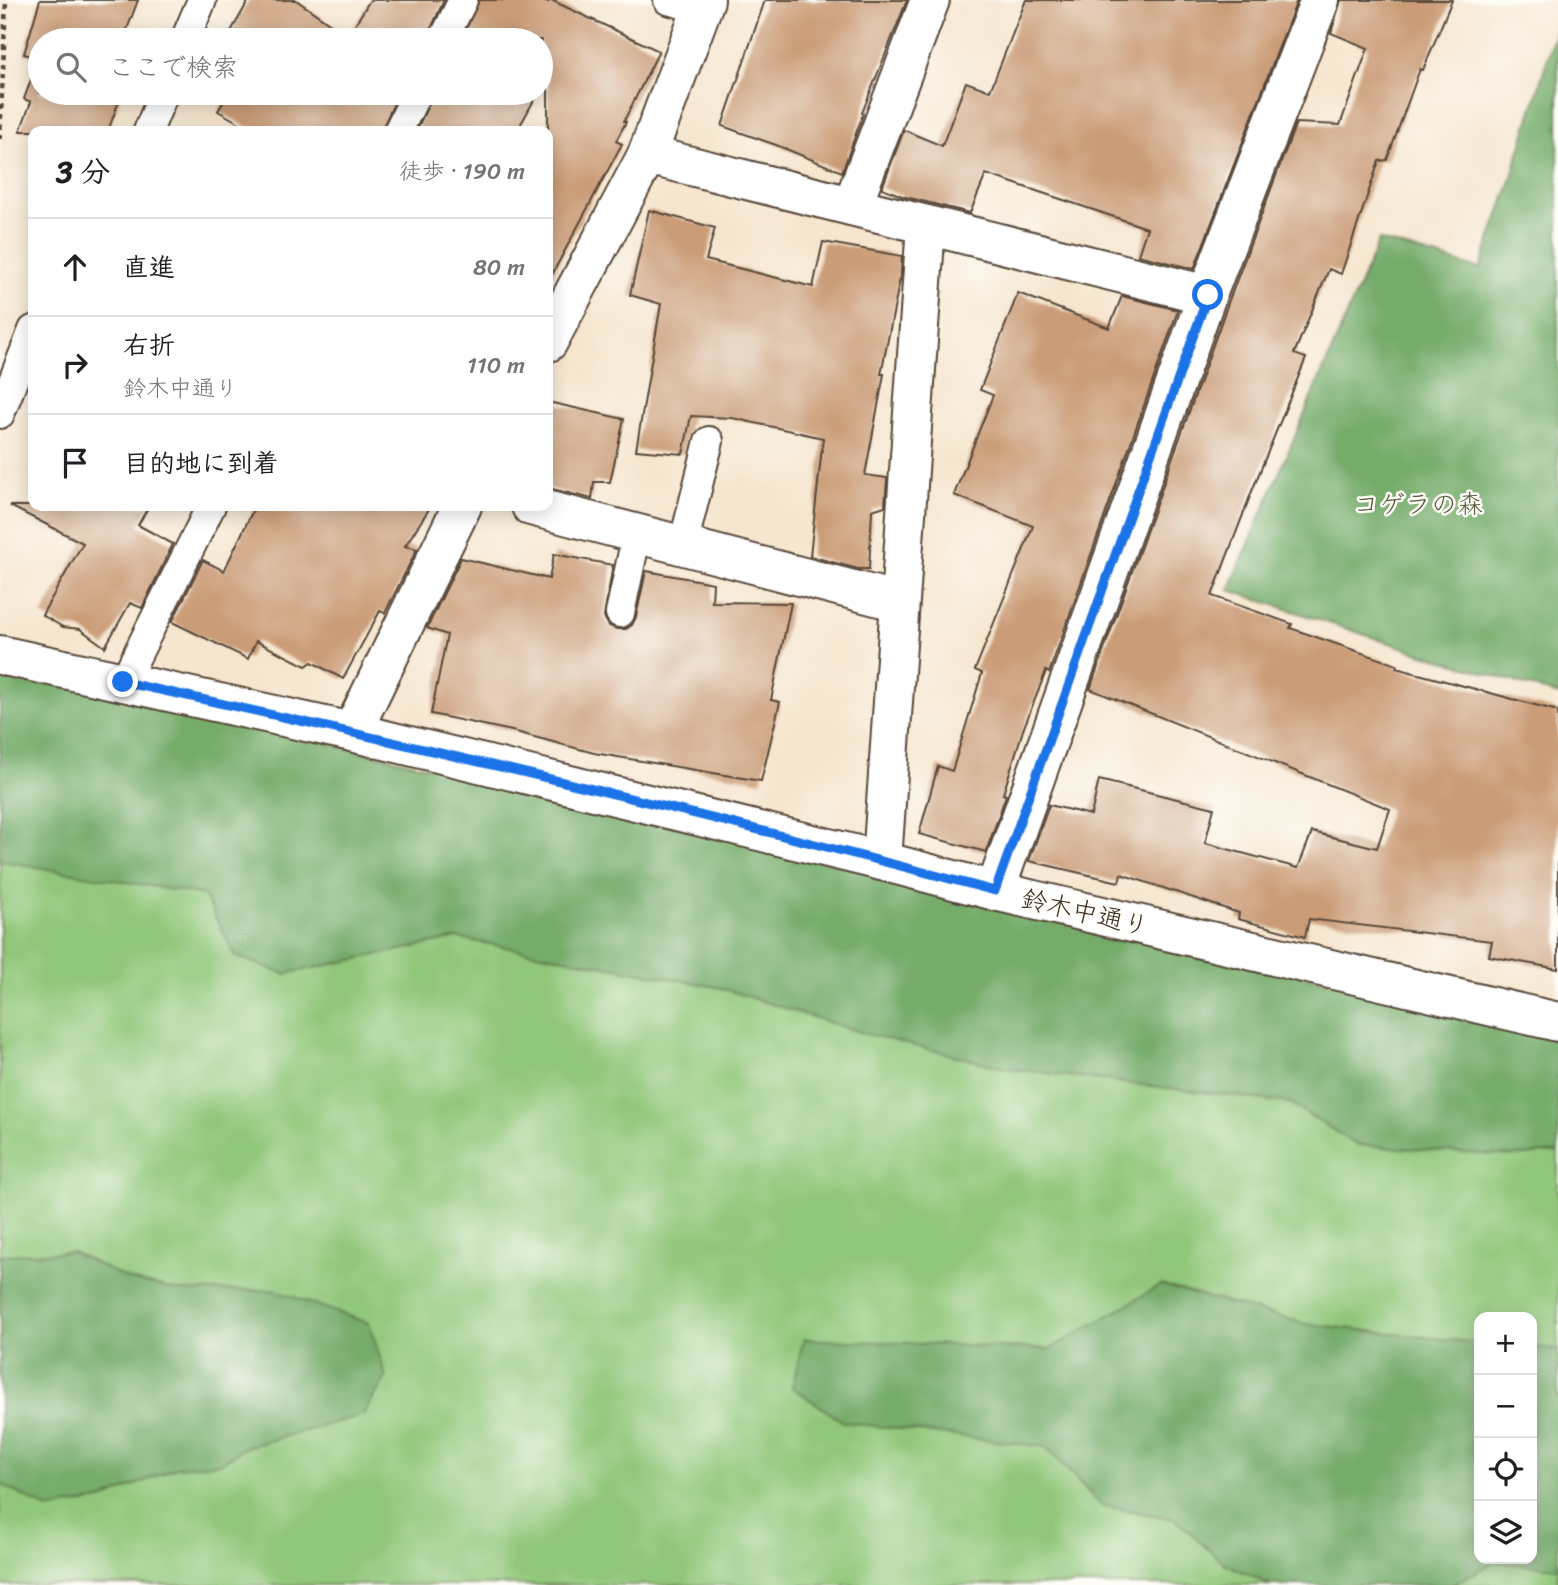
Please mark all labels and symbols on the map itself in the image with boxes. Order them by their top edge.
route start [1192,279,1223,310]
park label: コゲラの森 [1353,481,1483,527]
route end [107,666,138,697]
street label: 鈴木中通り [1016,875,1154,949]

